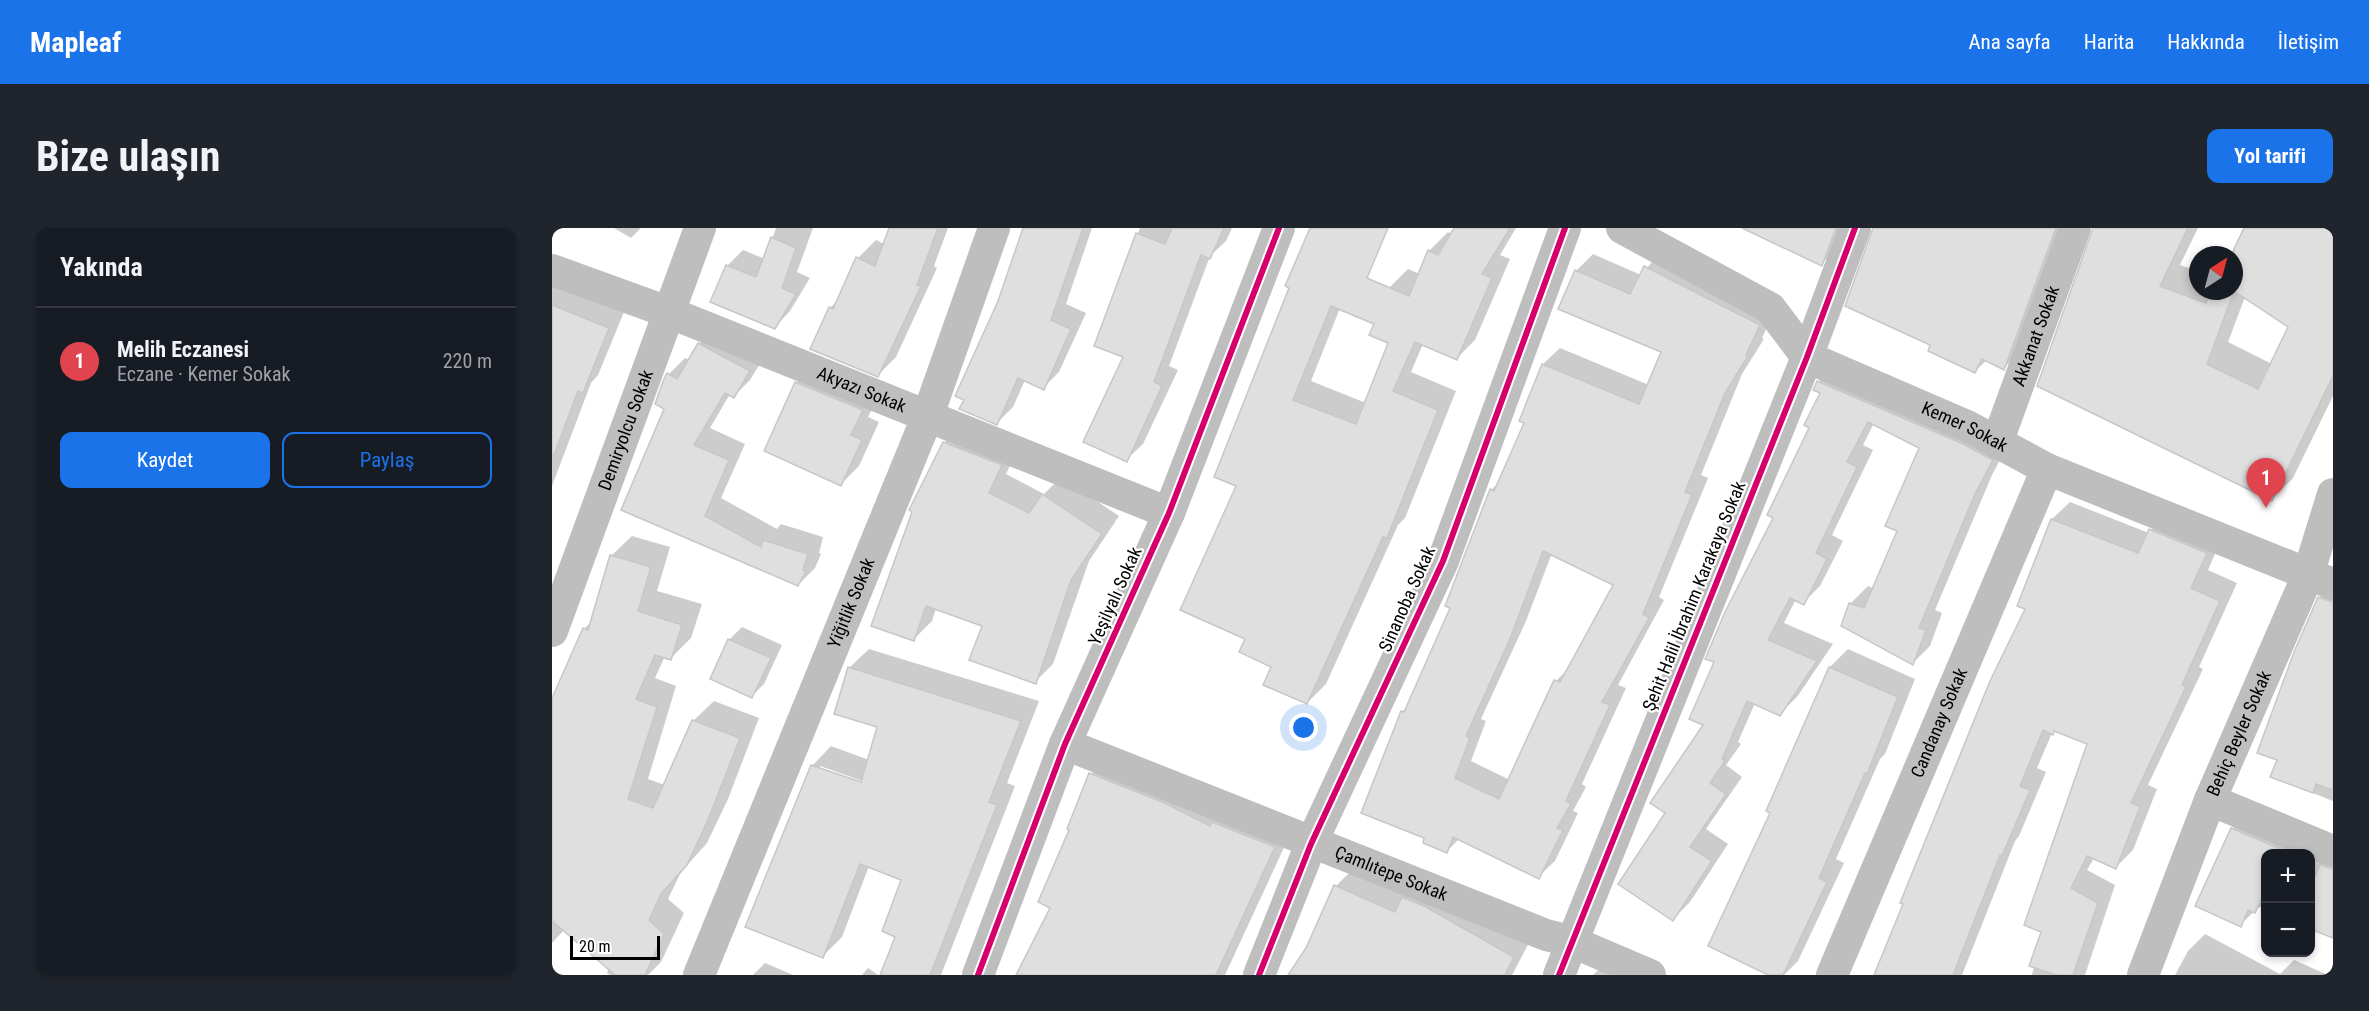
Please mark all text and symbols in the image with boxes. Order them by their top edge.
text: Mapleaf [30,26,121,59]
text: Ana sayfa [1968,30,2051,54]
text: Harita [2084,30,2134,54]
text: Hakkında [2167,30,2245,54]
text: İletişim [2278,30,2339,54]
button: Yol tarifi [2207,129,2333,183]
text: Bize ulaşın [36,132,220,181]
north arrow [2189,246,2243,300]
text: Yakında [60,252,143,282]
street label: Akkanat Sokak [2008,283,2063,389]
text: Melih Eczanesi [117,337,249,362]
text: 1 [74,349,85,373]
text: 220 m [443,349,492,373]
text: Eczane · Kemer Sokak [117,362,291,386]
street label: Akyazı Sokak [814,362,909,416]
street label: Demiryolcu Sokak [594,367,657,493]
street label: Kemer Sokak [1919,397,2011,456]
button: Kaydet [60,432,270,488]
button: Paylaş [282,432,492,488]
pin: 1 [2246,458,2286,508]
street label: Şehit Halil İbrahim Karakaya Sokak [1638,478,1749,714]
street label: Yeşilyalı Sokak [1083,543,1146,648]
street label: Sinanoba Sokak [1374,543,1439,655]
street label: Yiğitlik Sokak [823,554,879,651]
street label: Candanay Sokak [1906,665,1971,781]
street label: Behiç Beyler Sokak [2202,667,2275,799]
your location [1289,713,1318,742]
street label: Çamlıtepe Sokak [1332,841,1451,905]
map controls [2261,849,2315,957]
button: + [2261,849,2315,903]
button: − [2261,903,2315,957]
scale bar [570,933,660,960]
text: 20 m [579,937,611,956]

